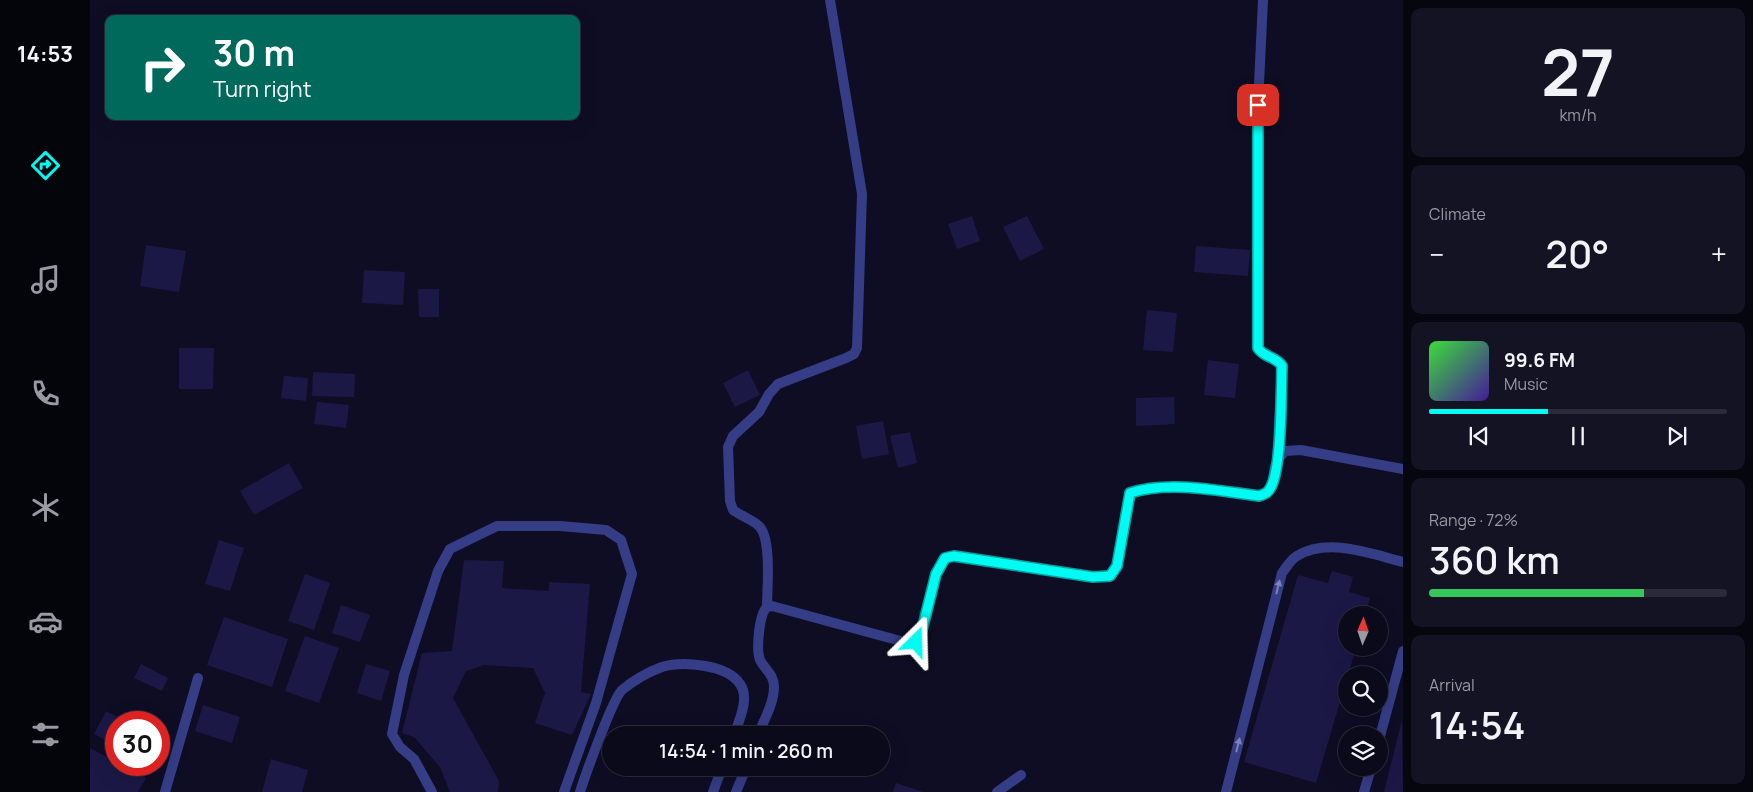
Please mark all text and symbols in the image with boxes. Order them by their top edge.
text: 27 [1541,27,1615,116]
text: 30 m [213,29,295,77]
icon: right [130,35,195,100]
text: 14:53 [17,39,73,69]
text: Turn right [213,74,311,104]
pin [1237,84,1279,126]
icon: arrive [1244,91,1272,119]
text: km/h [1559,104,1597,126]
icon: directions [28,148,63,183]
text: Climate [1429,203,1486,225]
text: 20° [1546,227,1609,279]
text: − [1429,235,1444,273]
text: + [1711,235,1727,273]
icon: music [28,262,63,297]
text: 99.6 FM [1504,347,1575,373]
text: Music [1504,373,1548,395]
icon: phone [28,376,63,411]
icon: previous [1465,422,1493,450]
icon: pause [1564,422,1592,450]
icon: next [1663,422,1691,450]
icon: climate [28,490,63,525]
text: Range · 72% [1429,509,1518,531]
text: 360 km [1429,533,1560,585]
one-way arrow [1274,580,1282,595]
icon: car [28,604,63,639]
north arrow [1338,606,1388,656]
map controls [1338,606,1388,776]
position arrow [889,615,941,667]
button: search [1338,666,1388,716]
text: Arrival [1429,674,1475,696]
text: 14:54 [1429,698,1525,750]
speed limit sign: 30 [105,711,170,776]
icon: filters [28,717,63,752]
button: layers [1338,726,1388,776]
one-way arrow [1234,737,1242,752]
text: 14:54 · 1 min · 260 m [659,738,833,764]

